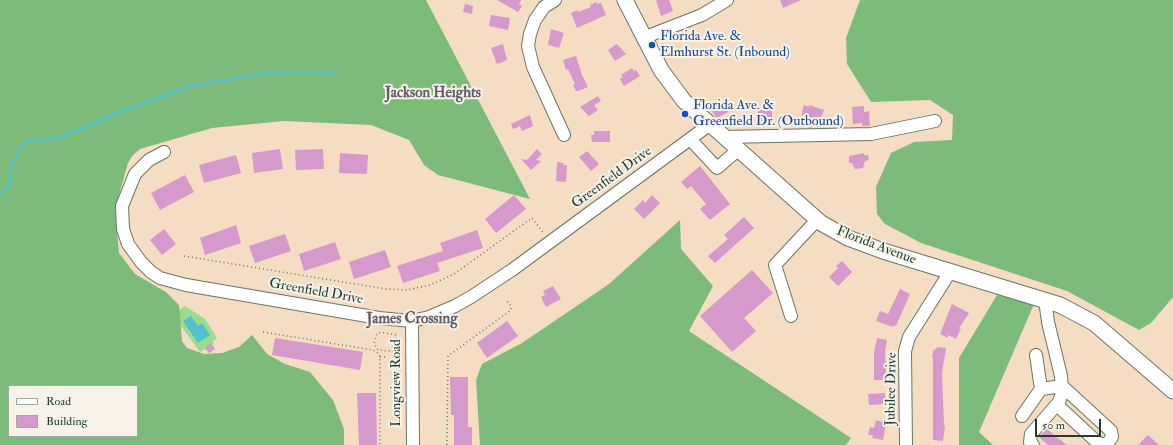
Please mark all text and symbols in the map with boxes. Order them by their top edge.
place label: Florida Ave. & Elmhurst St. (Inbound) [660,29,790,62]
marker: Florida Ave. & Elmhurst St. (Inbound) [647,40,657,50]
district label: Jackson Heights [385,85,481,103]
place label: Florida Ave. & Greenfield Dr. (Outbound) [693,98,844,130]
marker: Florida Ave. & Greenfield Dr. (Outbound) [680,109,690,119]
street label: Greenfield Drive [569,143,655,213]
street label: Florida Avenue [834,223,918,269]
street label: Greenfield Drive [268,275,364,309]
district label: James Crossing [366,311,458,329]
street label: Longview Road [389,339,405,427]
street label: Jubilee Drive [883,352,901,426]
legend [8,385,138,437]
text: Road [46,394,71,409]
scale bar [1037,411,1103,437]
text: Building [46,414,87,429]
text: 50 m [1042,418,1065,433]

